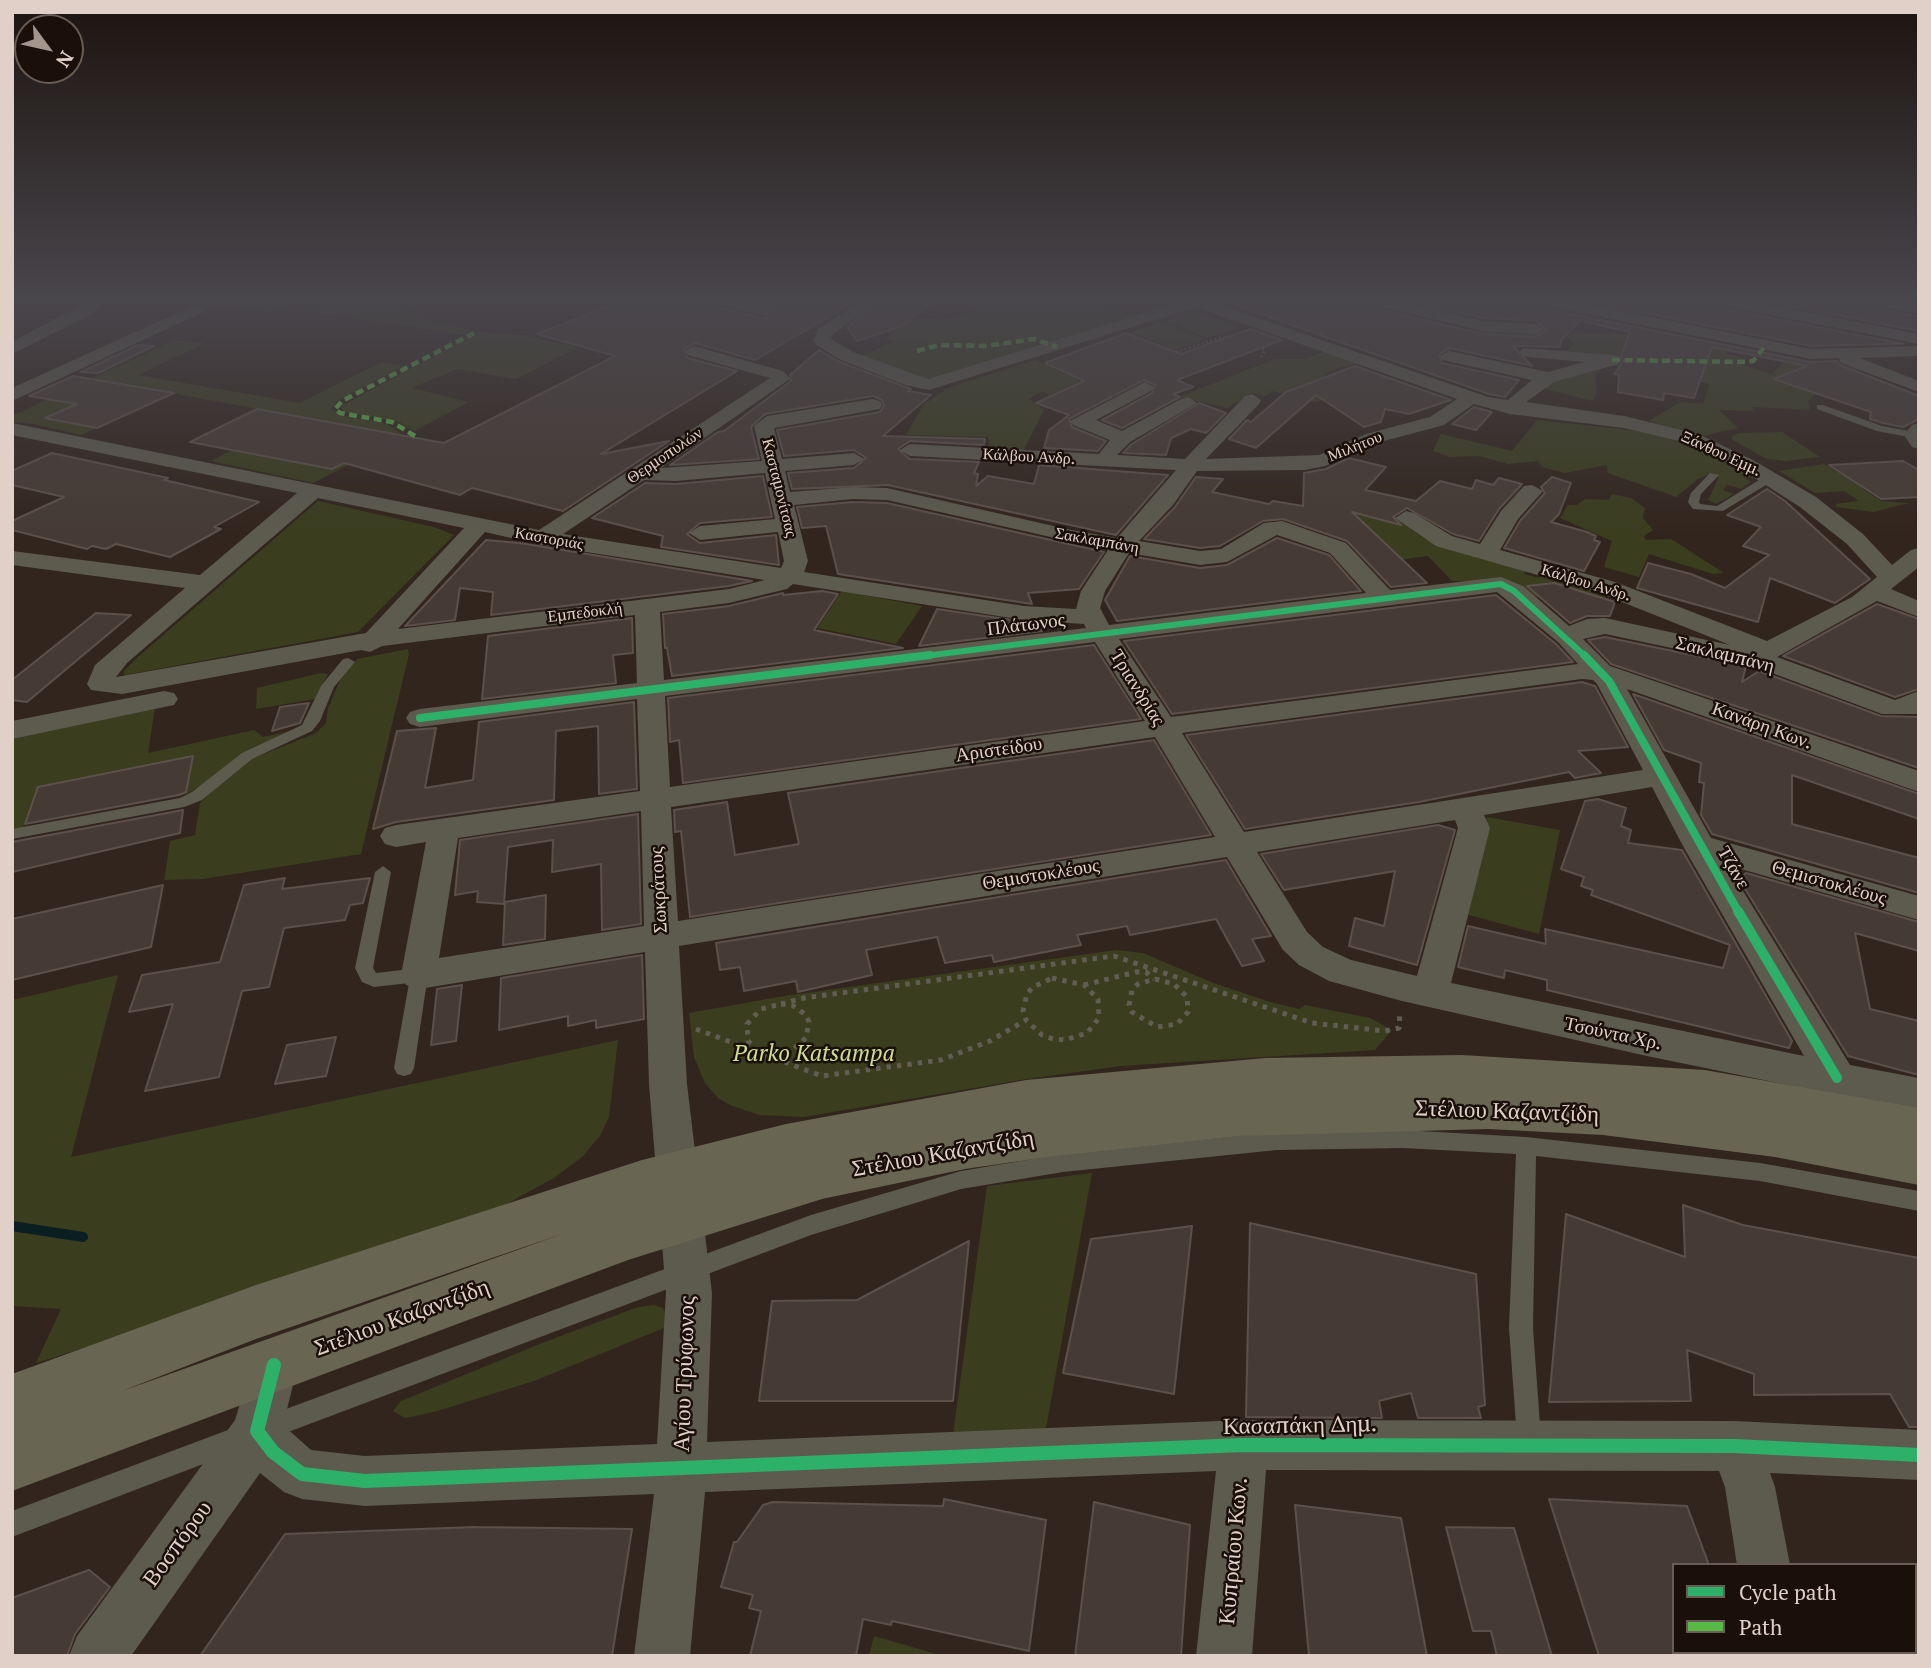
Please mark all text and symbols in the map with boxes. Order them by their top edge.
north arrow [14,14,84,84]
text: N [51,47,80,72]
street label: Θερμοπυλών [624,424,706,488]
street label: Μιλήτου [1325,427,1385,467]
street label: Ξάνθου Εμμ. [1678,427,1764,481]
street label: Κασταμονίτσας [757,437,801,539]
street label: Κάλβου Ανδρ. [982,445,1076,469]
street label: Καστοριάς [513,524,585,554]
street label: Σακλαμπάνη [1054,524,1140,558]
street label: Κάλβου Ανδρ. [1539,560,1633,606]
street label: Εμπεδοκλή [547,599,623,627]
street label: Πλάτωνος [986,609,1066,641]
street label: Σακλαμπάνη [1673,632,1777,678]
street label: Τριανδρίας [1105,646,1169,730]
street label: Κανάρη Κων. [1709,697,1815,755]
street label: Αριστείδου [954,733,1044,767]
street label: Τζάνε [1712,843,1754,893]
street label: Σωκράτους [645,846,673,934]
street label: Θεμιστοκλέους [981,854,1101,896]
street label: Θεμιστοκλέους [1769,856,1889,910]
street label: Τσούντα Χρ. [1562,1013,1664,1055]
park label: Parko Katsampa [733,1040,895,1068]
street label: Στέλιου Καζαντζίδη [1414,1095,1600,1129]
street label: Στέλιου Καζαντζίδη [850,1124,1036,1184]
street label: Στέλιου Καζαντζίδη [311,1274,493,1362]
street label: Αγίου Τρύφωνος [668,1295,702,1453]
street label: Κασαπάκη Δημ. [1223,1411,1377,1441]
street label: Κυπραίου Κων. [1214,1476,1254,1626]
street label: Βοσπόρου [138,1496,218,1592]
legend [1672,1563,1917,1654]
text: Cycle path [1739,1578,1837,1606]
text: Path [1739,1613,1782,1641]

